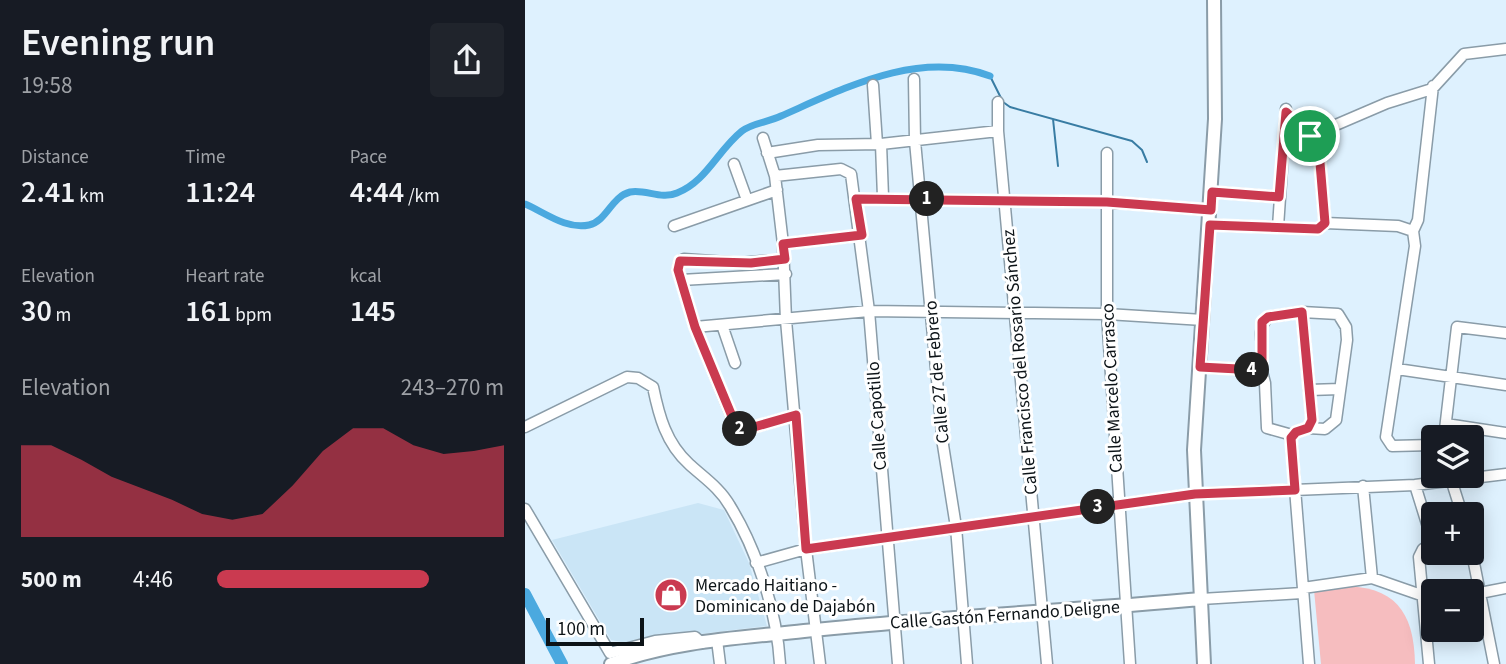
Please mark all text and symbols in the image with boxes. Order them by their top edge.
text: Evening run [21,16,215,70]
button: share [430,23,504,97]
text: 19:58 [21,69,72,102]
pin [1280,106,1340,166]
icon: arrive [1291,117,1329,155]
text: Distance [21,144,89,171]
text: Time [185,144,225,171]
text: Pace [350,144,387,171]
text: 2.41 [21,171,75,214]
text: 11:24 [185,171,255,214]
text: 4:44 [350,171,404,214]
pin: 1 [909,182,945,216]
text: km [75,183,104,210]
text: /km [404,183,440,210]
text: 1 [921,185,932,212]
street label: Calle Francisco del Rosario Sánchez [996,228,1044,496]
text: Elevation [21,263,95,290]
text: Heart rate [185,263,264,290]
text: kcal [350,263,382,290]
text: 30 [21,290,52,333]
text: 161 [185,290,232,333]
text: 145 [350,290,396,333]
street label: Calle 27 de Febrero [918,299,956,445]
text: m [52,302,71,329]
text: bpm [232,302,272,329]
street label: Calle Marcelo Carrasco [1095,303,1129,473]
pin: 4 [1235,352,1269,388]
text: 4 [1246,356,1257,383]
street label: Calle Capotillo [861,361,893,471]
text: Elevation [21,371,111,404]
text: 243–270 m [401,371,504,404]
pin: 2 [723,412,757,446]
text: 2 [734,415,745,442]
map controls [1421,425,1484,642]
button: layers [1421,425,1484,488]
pin: 3 [1081,490,1115,524]
text: 3 [1092,493,1103,520]
button: + [1421,502,1484,565]
text: 500 m [21,563,82,596]
text: 4:46 [133,563,173,596]
place label: Mercado Haitiano - Dominicano de Dajabón [695,573,876,619]
shop icon: Mercado Haitiano - Dominicano de Dajabón [652,576,690,614]
button: − [1421,579,1484,642]
street label: Calle Gastón Fernando Deligne [889,594,1121,636]
scale bar [546,615,644,647]
text: 100 m [557,616,605,643]

